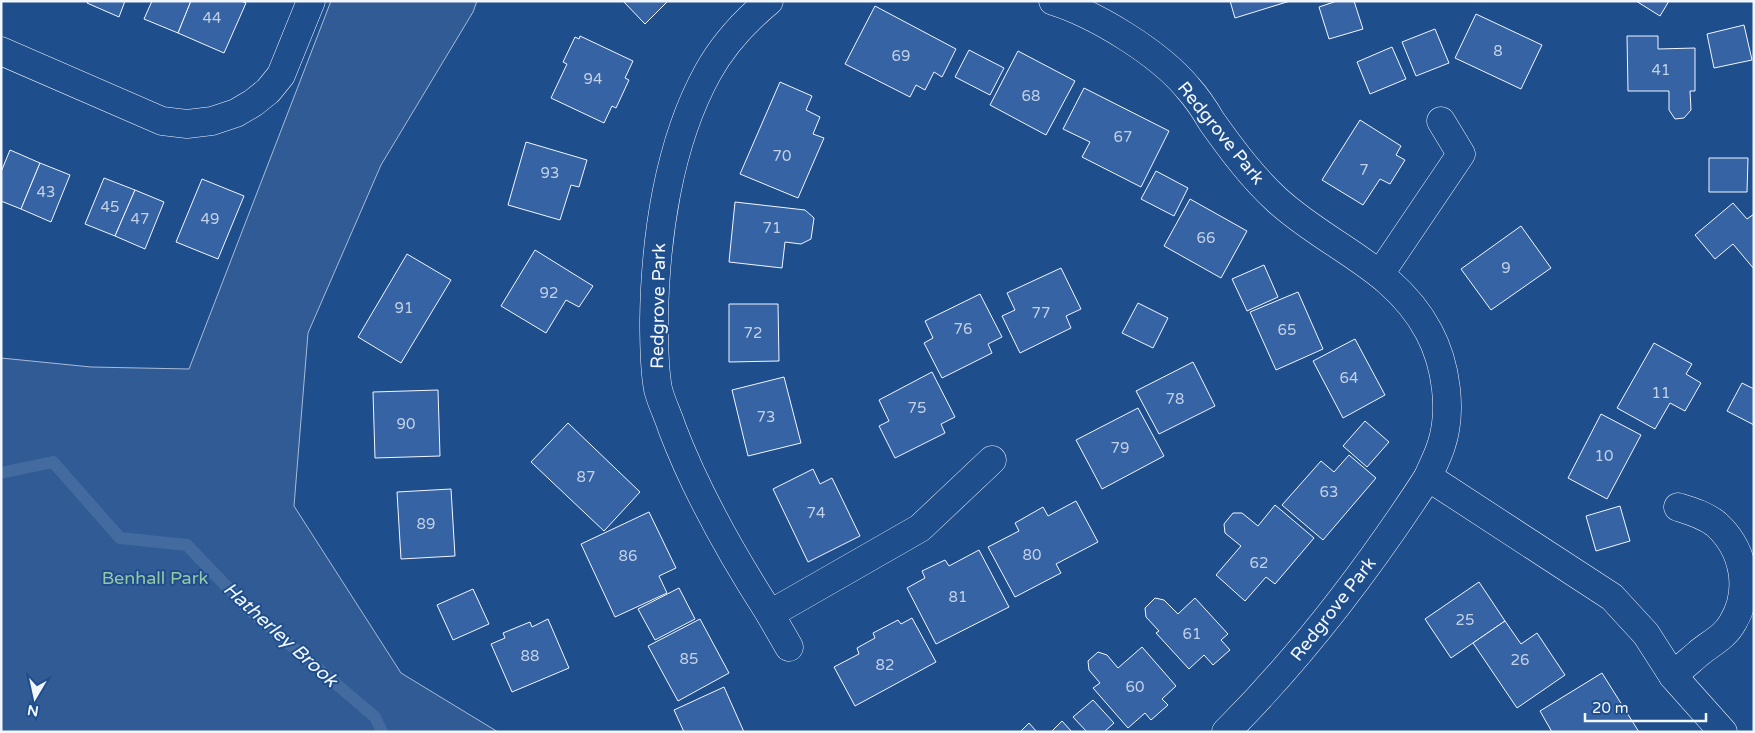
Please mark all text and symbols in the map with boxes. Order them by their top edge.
house number: 44 [203,9,221,27]
house number: 8 [1493,42,1503,60]
house number: 69 [892,47,910,65]
house number: 41 [1652,61,1670,79]
house number: 94 [584,70,602,88]
street label: Redgrove Park [1173,77,1269,189]
house number: 68 [1022,87,1040,105]
house number: 67 [1114,128,1132,146]
house number: 70 [773,147,791,165]
house number: 7 [1359,161,1369,179]
house number: 93 [541,164,559,182]
house number: 43 [37,183,55,201]
house number: 45 [101,198,119,216]
house number: 47 [131,210,149,228]
house number: 49 [201,210,219,228]
house number: 71 [763,219,781,237]
house number: 66 [1197,229,1215,247]
street label: Redgrove Park [646,243,670,369]
house number: 9 [1501,259,1511,277]
house number: 92 [540,284,558,302]
house number: 91 [395,299,413,317]
house number: 77 [1032,304,1050,322]
house number: 76 [954,320,972,338]
house number: 65 [1278,321,1296,339]
house number: 72 [744,324,762,342]
house number: 64 [1340,369,1358,387]
house number: 11 [1652,384,1670,402]
house number: 78 [1166,390,1184,408]
house number: 75 [908,399,926,417]
house number: 73 [757,408,775,426]
house number: 90 [397,415,415,433]
house number: 79 [1111,439,1129,457]
house number: 10 [1595,447,1613,465]
house number: 87 [577,468,595,486]
house number: 63 [1320,483,1338,501]
house number: 74 [807,504,825,522]
house number: 89 [417,515,435,533]
house number: 80 [1023,546,1041,564]
house number: 86 [619,547,637,565]
street label: Redgrove Park [1286,552,1381,665]
house number: 62 [1250,554,1268,572]
park label: Benhall Park [102,567,209,589]
water label: Hatherley Brook [219,578,343,693]
house number: 81 [949,588,967,606]
house number: 25 [1456,611,1474,629]
house number: 61 [1183,625,1201,643]
house number: 88 [521,647,539,665]
house number: 85 [680,650,698,668]
house number: 26 [1511,651,1529,669]
house number: 82 [876,656,894,674]
north arrow [10,673,60,723]
house number: 60 [1126,678,1144,696]
scale bar [1585,690,1706,722]
text: 20 m [1592,699,1629,717]
text: N [26,701,40,720]

